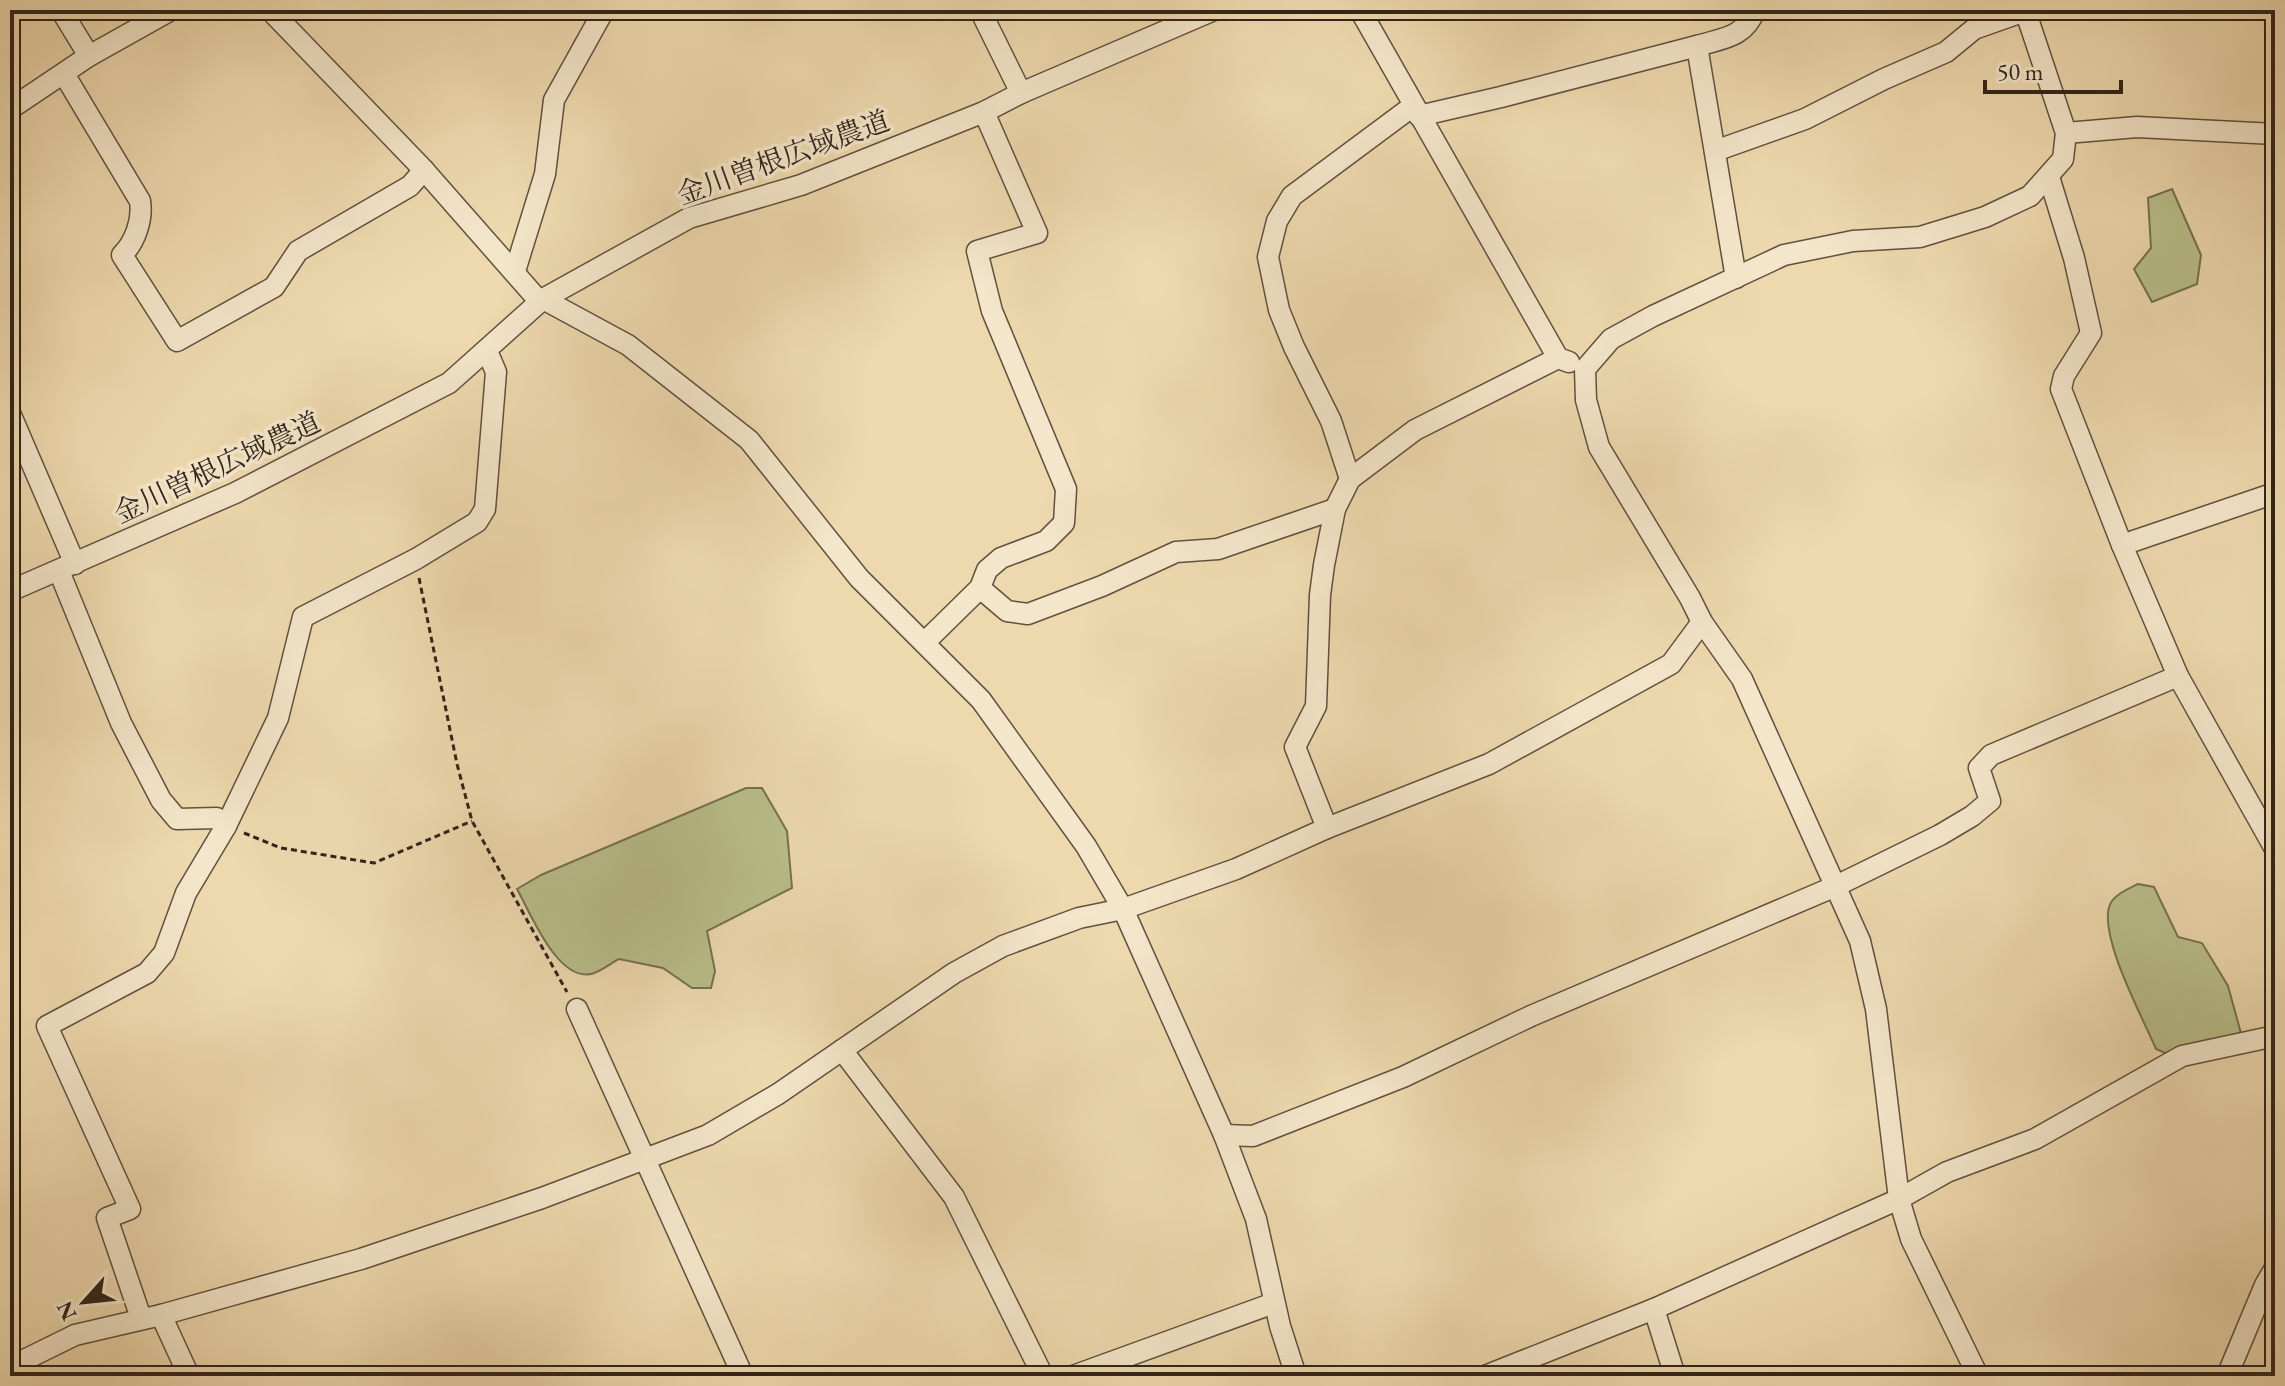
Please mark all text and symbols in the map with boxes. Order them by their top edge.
scale bar [1985,44,2121,94]
text: 50 m [1997,56,2044,87]
street label: 金川曽根広域農道 [672,102,894,212]
street label: 金川曽根広域農道 [108,403,326,531]
north arrow [44,1262,124,1342]
text: N [50,1296,84,1325]

